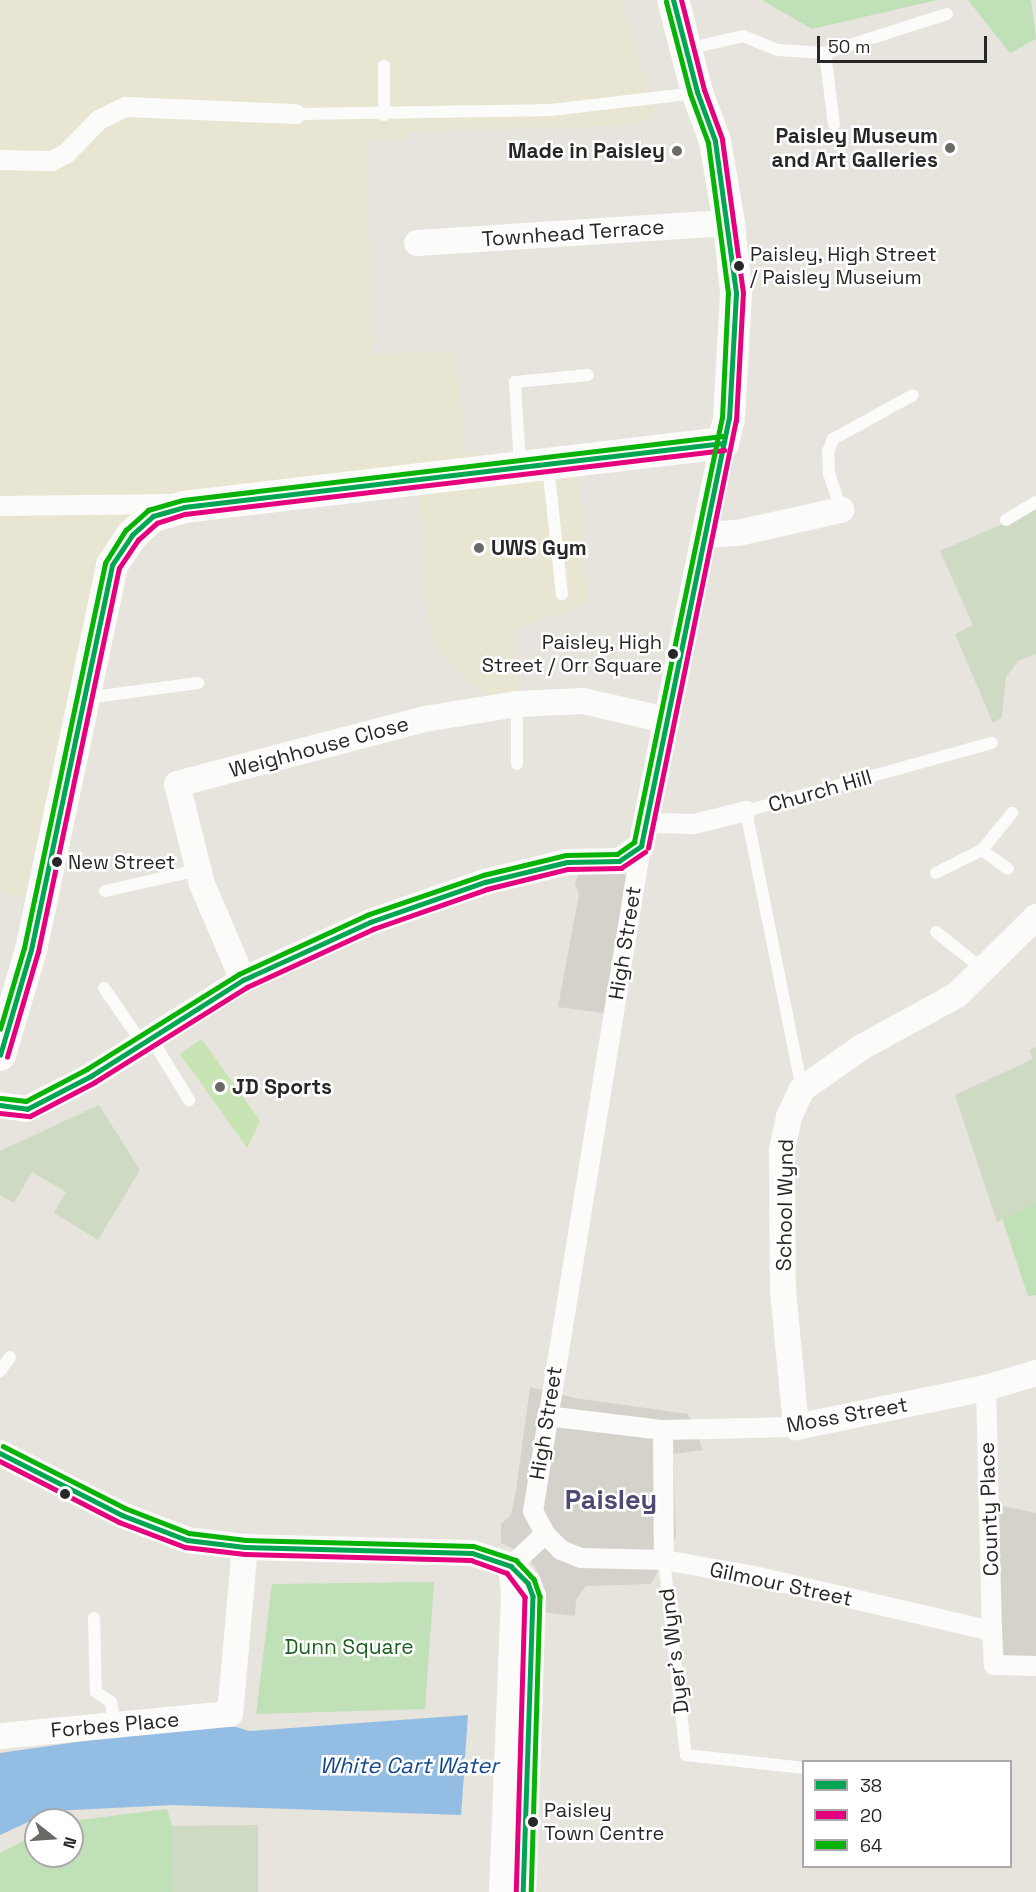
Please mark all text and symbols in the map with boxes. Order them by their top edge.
scale bar [820,24,990,62]
text: 50 m [828,35,870,58]
place label: Paisley Museum and Art Galleries [771,123,938,173]
place label: Made in Paisley [508,138,665,164]
marker: Paisley Museum and Art Galleries [943,141,957,155]
marker: Made in Paisley [670,144,684,158]
street label: Townhead Terrace [481,214,665,252]
place label: Paisley, High Street / Paisley Museium [750,243,937,290]
marker: Paisley, High Street / Paisley Museium [733,260,745,272]
place label: UWS Gym [491,535,587,561]
marker: UWS Gym [472,541,486,555]
place label: Paisley, High Street / Orr Square [482,630,662,677]
marker: Paisley, High Street / Orr Square [667,648,679,660]
street label: Weighhouse Close [227,711,411,783]
street label: Church Hill [765,764,875,818]
place label: New Street [68,850,175,874]
marker: New Street [51,856,63,868]
street label: High Street [604,884,646,1002]
place label: JD Sports [232,1074,332,1100]
marker: JD Sports [213,1080,227,1094]
street label: School Wynd [771,1139,799,1271]
street label: High Street [525,1364,567,1482]
street label: Moss Street [784,1392,910,1438]
street label: County Place [974,1441,1004,1577]
district label: Paisley [565,1484,657,1516]
unlabelled marker [59,1488,71,1500]
street label: Gilmour Street [707,1557,855,1611]
street label: Dyer's Wynd [654,1587,694,1715]
park label: Dunn Square [284,1634,414,1660]
street label: Forbes Place [50,1707,180,1743]
water label: White Cart Water [319,1753,499,1779]
legend [802,1760,1012,1868]
text: 38 [860,1774,882,1797]
place label: Paisley Town Centre [544,1798,664,1845]
text: 20 [860,1804,882,1827]
north arrow [24,1808,84,1868]
marker: Paisley Town Centre [527,1816,539,1828]
text: 64 [860,1834,882,1857]
text: N [58,1835,81,1851]

